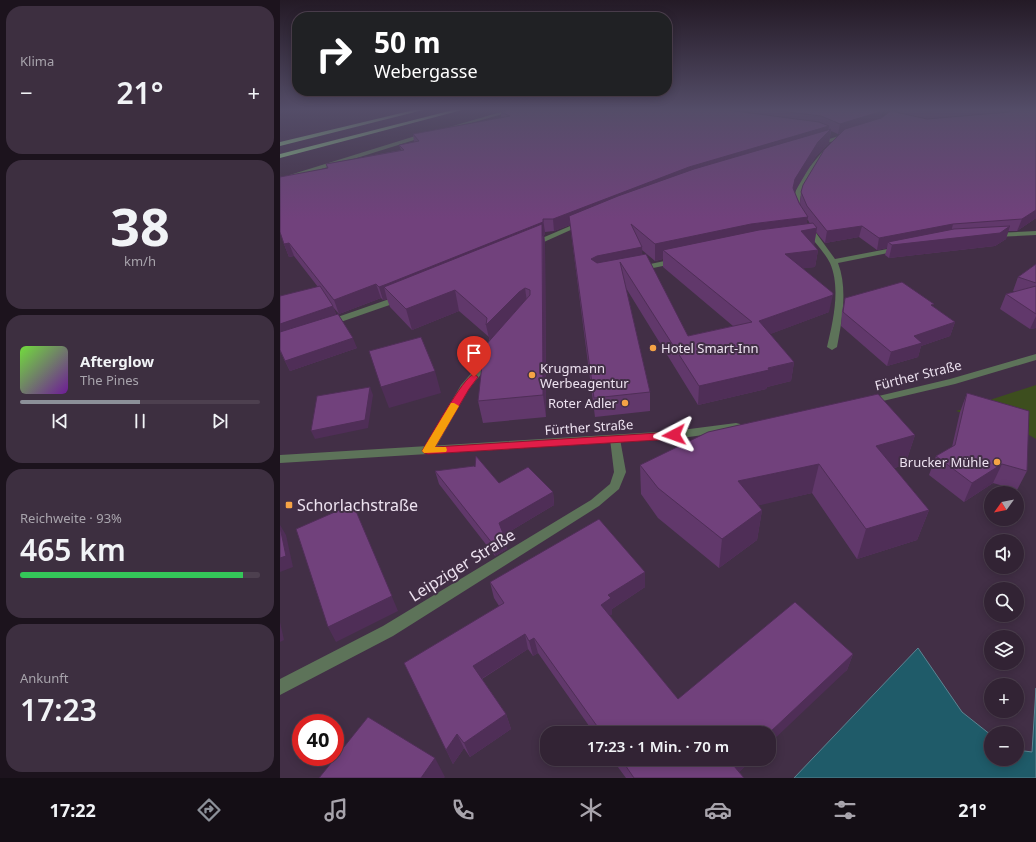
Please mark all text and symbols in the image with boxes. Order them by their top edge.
text: 50 m [374,23,441,61]
icon: right [308,28,360,80]
text: Klima [20,52,54,70]
text: Webergasse [374,59,478,83]
text: 21° [116,72,164,113]
text: − [20,77,33,107]
text: + [247,77,260,107]
text: 38 [110,190,170,261]
text: km/h [124,252,156,270]
pin [457,336,491,377]
place label: Hotel Smart-Inn [661,339,759,357]
icon: arrive [463,342,485,364]
marker: Hotel Smart-Inn [648,343,658,353]
text: Afterglow [80,351,154,371]
street label: Fürther Straße [873,356,963,394]
place label: Krugmann Werbeagentur [540,359,629,392]
marker: Krugmann Werbeagentur [527,370,537,380]
text: The Pines [80,371,139,389]
place label: Roter Adler [548,394,618,412]
marker: Roter Adler [620,398,630,408]
icon: previous [49,410,71,432]
icon: pause [129,410,151,432]
icon: next [209,410,231,432]
position arrow [653,414,695,456]
street label: Fürther Straße [544,415,634,439]
place label: Brucker Mühle [899,453,989,471]
marker: Brucker Mühle [992,457,1002,467]
north arrow [984,486,1024,526]
map controls [984,486,1024,766]
place label: Schorlachstraße [297,494,418,516]
marker: Schorlachstraße [284,500,294,510]
text: Reichweite · 93% [20,509,122,527]
street label: Leipziger Straße [405,523,519,607]
text: 465 km [20,529,126,570]
button: sound [984,534,1024,574]
button: search [984,582,1024,622]
button: layers [984,630,1024,670]
text: Ankunft [20,669,69,687]
button: + [984,678,1024,718]
text: 17:23 [20,689,97,730]
speed limit sign: 40 [292,714,344,766]
button: − [984,726,1024,766]
text: 17:23 · 1 Min. · 70 m [587,736,729,756]
icon: directions [195,796,223,824]
icon: music [322,796,350,824]
icon: phone [449,796,477,824]
icon: climate [577,796,605,824]
icon: car [704,796,732,824]
icon: filters [831,796,859,824]
text: 17:22 [50,798,96,822]
text: 21° [958,798,986,822]

